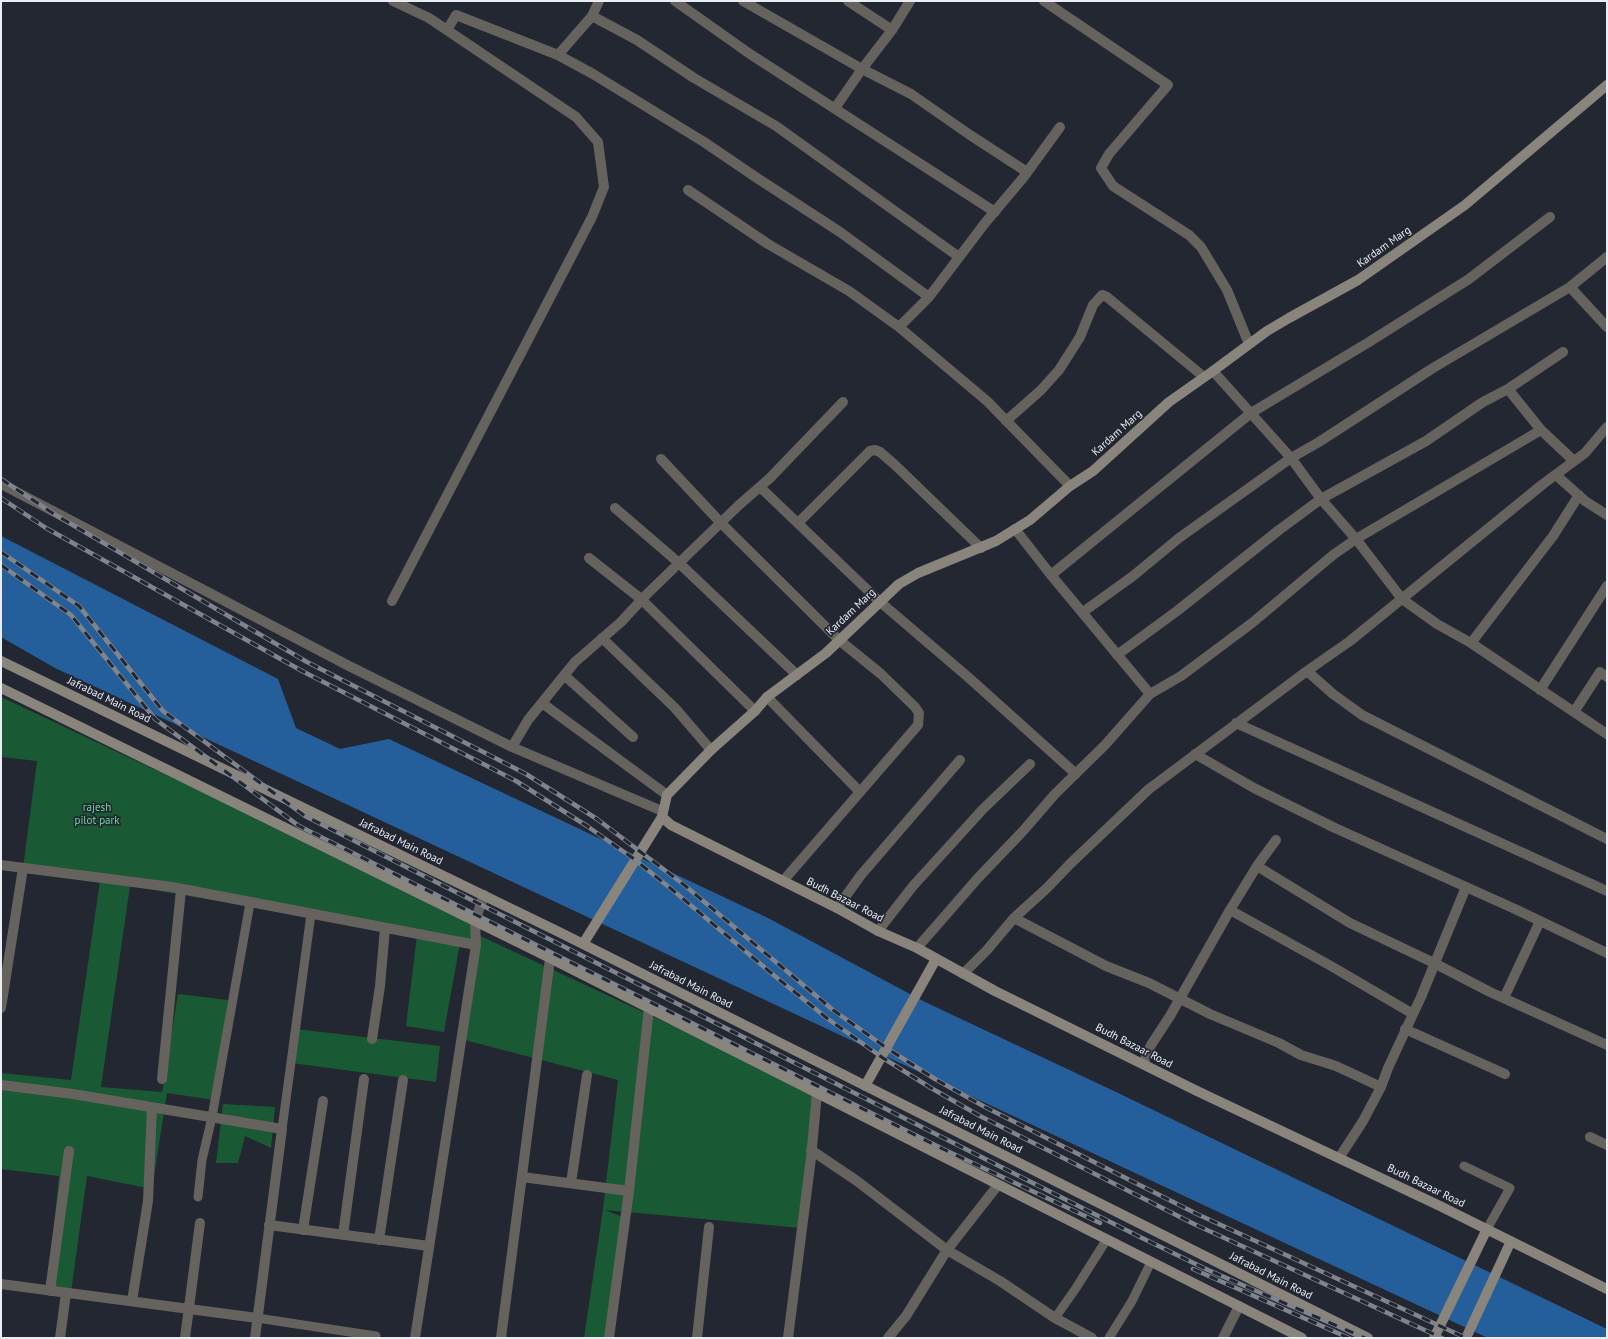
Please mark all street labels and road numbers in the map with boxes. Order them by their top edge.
street label: Kardam Marg [1355,224,1413,270]
street label: Kardam Marg [1089,407,1145,459]
street label: Kardam Marg [824,586,878,638]
street label: Jafrabad Main Road [65,674,153,726]
street label: Jafrabad Main Road [357,816,445,868]
street label: Budh Bazaar Road [804,875,886,925]
street label: Jafrabad Main Road [647,958,735,1012]
street label: Budh Bazaar Road [1093,1021,1175,1071]
street label: Jafrabad Main Road [937,1103,1025,1157]
street label: Budh Bazaar Road [1385,1161,1467,1211]
street label: Jafrabad Main Road [1227,1249,1315,1303]

